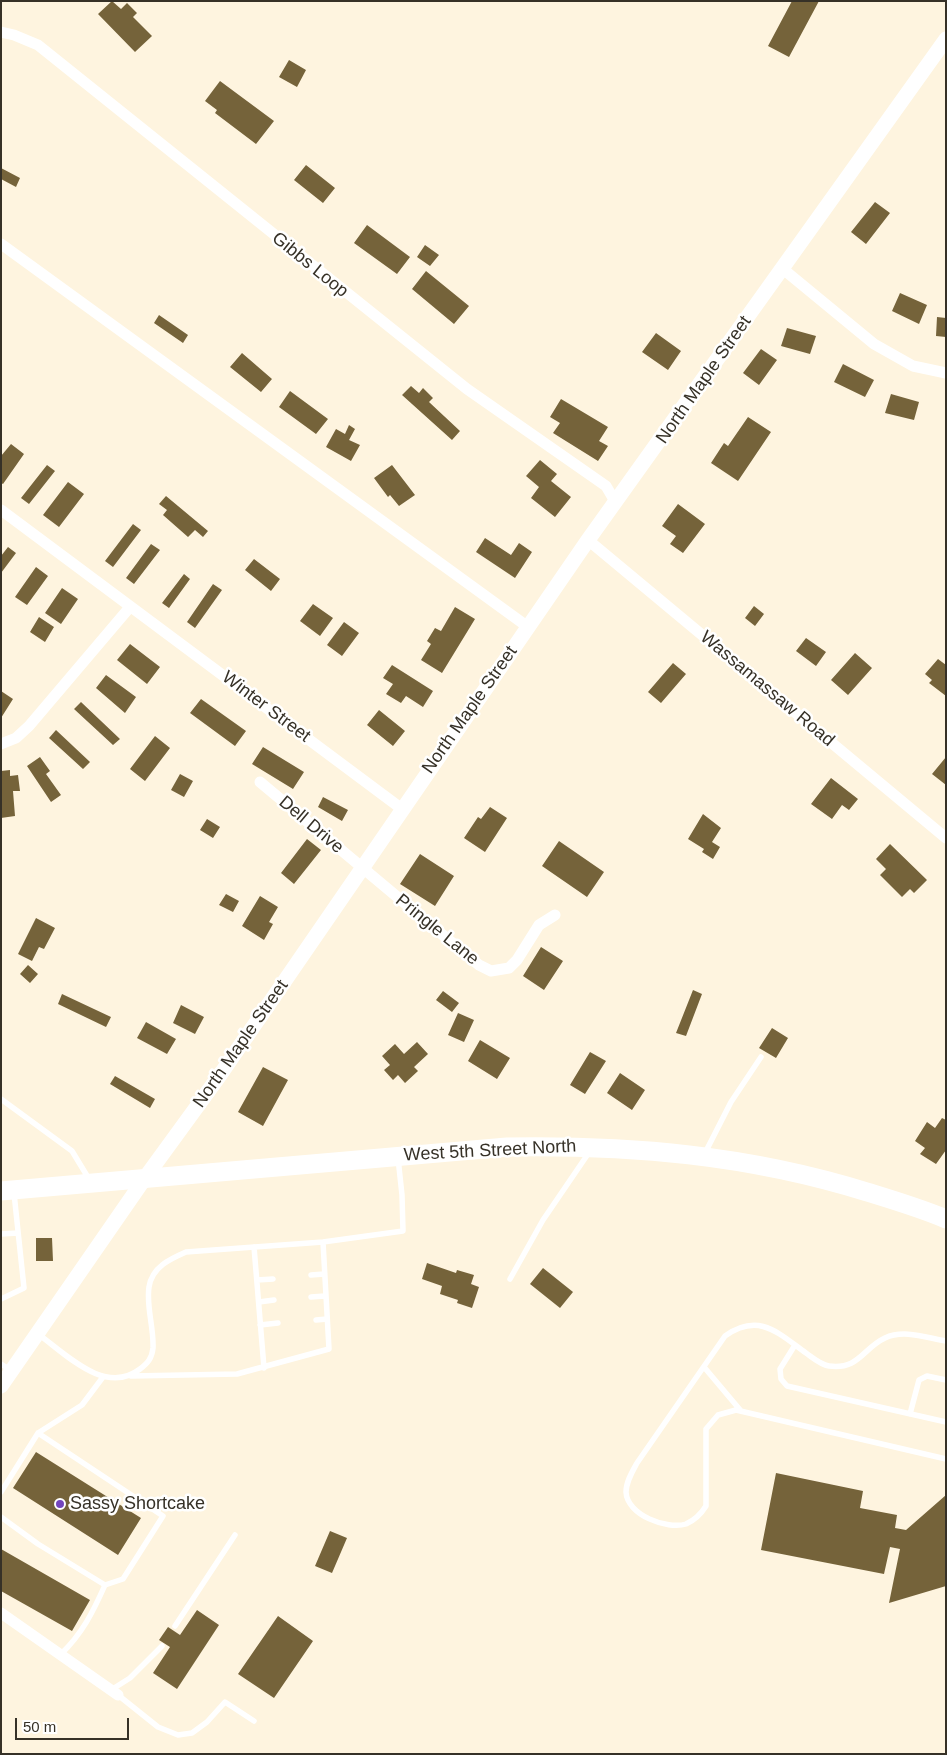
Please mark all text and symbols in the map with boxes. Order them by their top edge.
street label: Gibbs Loop [267,228,353,302]
street label: North Maple Street [652,312,756,448]
street label: Wassamassaw Road [696,627,838,751]
street label: North Maple Street [418,642,522,778]
street label: Winter Street [218,667,314,747]
street label: Dell Drive [274,792,348,858]
street label: Pringle Lane [391,890,483,970]
street label: North Maple Street [189,976,293,1112]
street label: West 5th Street North [403,1136,577,1166]
place label: Sassy Shortcake [70,1493,205,1515]
marker: Sassy Shortcake [54,1498,66,1510]
scale bar [18,1708,131,1740]
text: 50 m [23,1718,56,1735]

